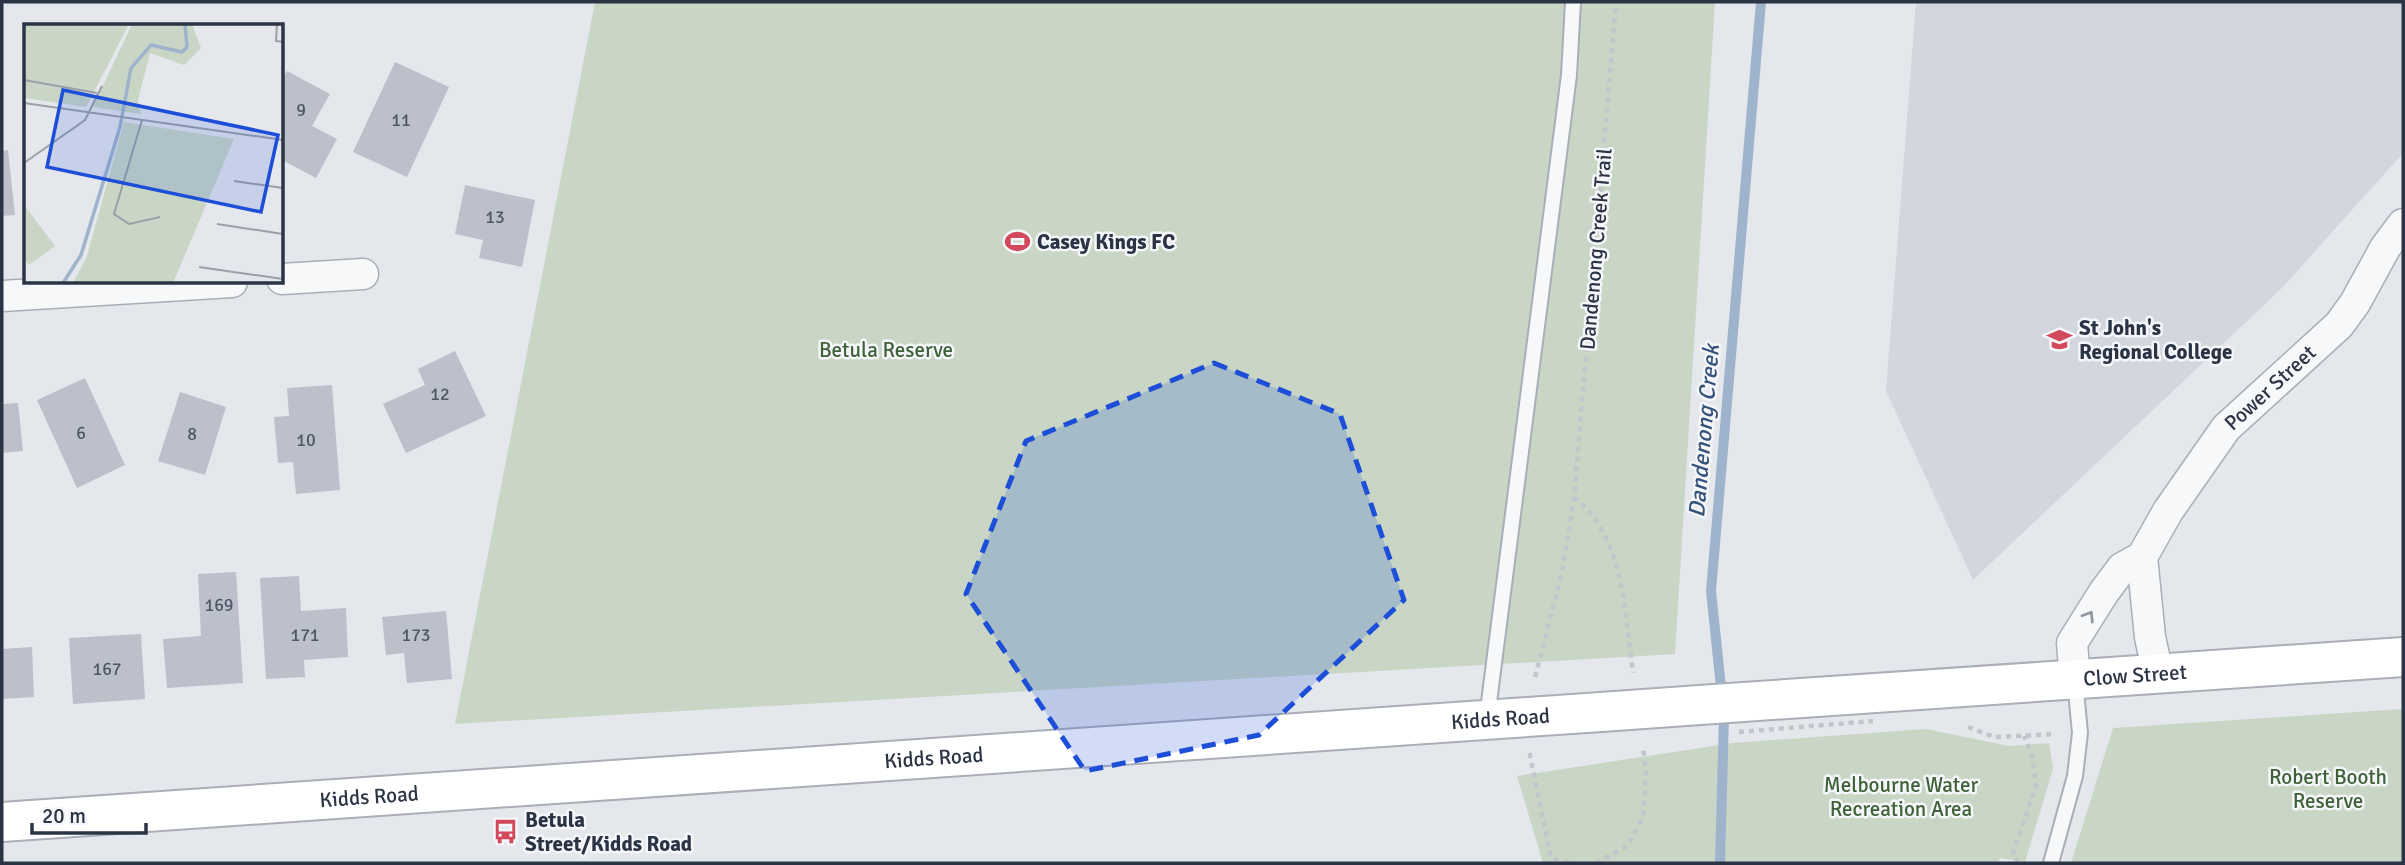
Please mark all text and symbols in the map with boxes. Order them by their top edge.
inset map [24,24,284,284]
house number: 9 [296,99,306,121]
house number: 11 [391,109,411,131]
street label: Dandenong Creek Trail [1574,147,1618,351]
house number: 13 [485,206,505,228]
sports icon: Casey Kings FC [1003,228,1031,256]
place label: Casey Kings FC [1037,229,1175,255]
place label: St John's Regional College [2079,315,2232,365]
school or university icon: St John's Regional College [2045,326,2073,354]
park label: Betula Reserve [819,337,953,363]
street label: Power Street [2219,340,2321,436]
water label: Dandenong Creek [1682,341,1726,519]
house number: 12 [430,383,450,405]
house number: 6 [76,422,86,444]
house number: 8 [187,423,197,445]
house number: 10 [296,429,316,451]
house number: 169 [204,594,234,616]
one-way arrow [2081,611,2094,624]
house number: 171 [290,624,320,646]
house number: 173 [401,624,431,646]
house number: 167 [92,658,122,680]
street label: Clow Street [2082,659,2188,692]
street label: Kidds Road [1450,703,1551,735]
street label: Kidds Road [883,742,984,774]
park label: Robert Booth Reserve [2269,764,2387,814]
park label: Melbourne Water Recreation Area [1824,772,1978,822]
street label: Kidds Road [319,780,420,813]
scale bar [32,792,145,836]
text: 20 m [42,803,86,829]
place label: Betula Street/Kidds Road [525,807,692,857]
bus stop icon: Betula Street/Kidds Road [491,818,519,846]

